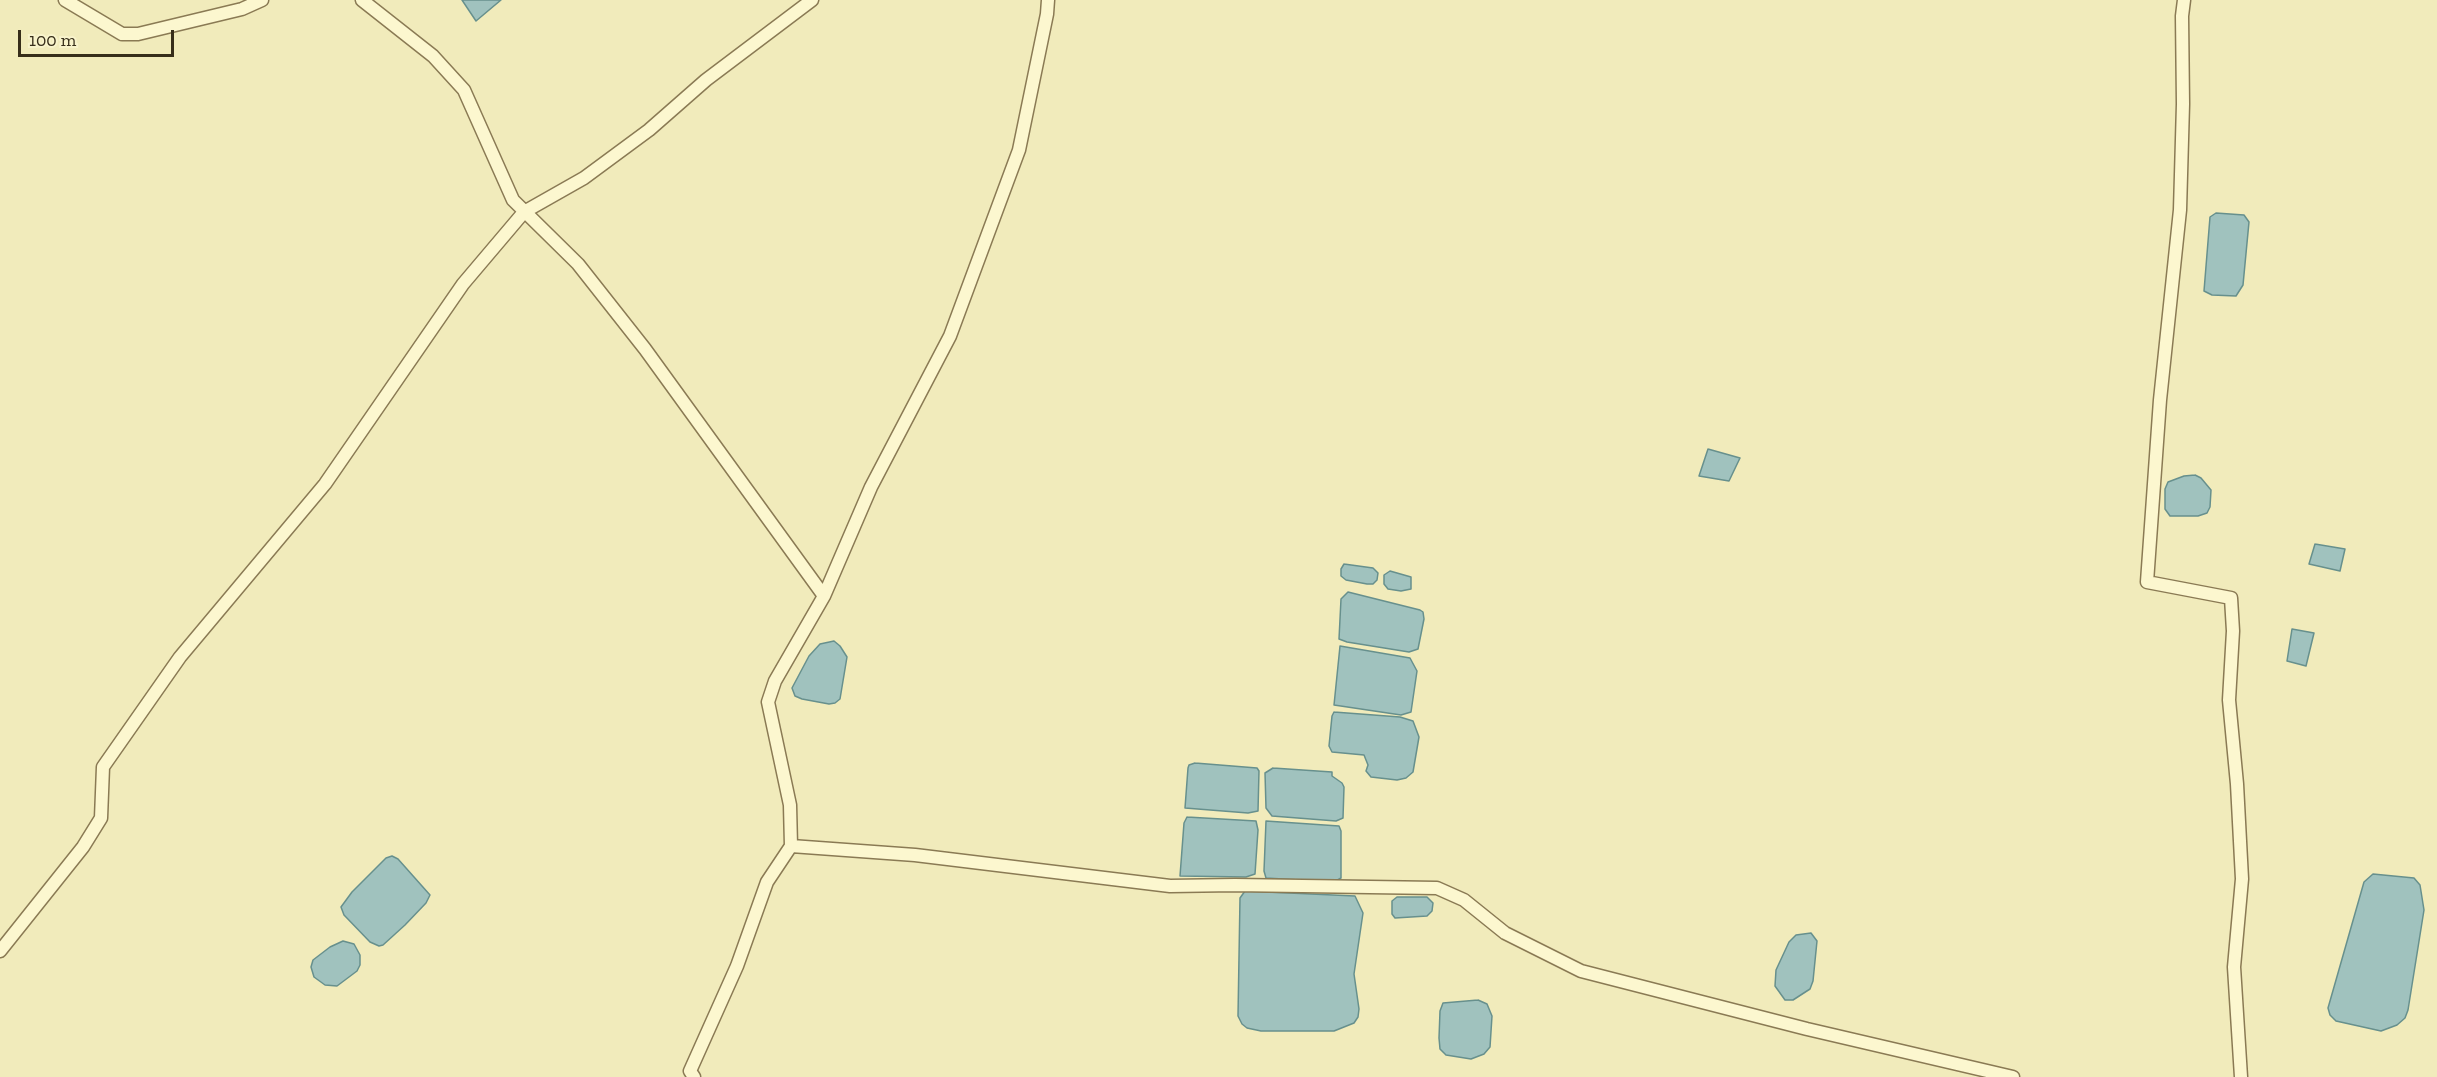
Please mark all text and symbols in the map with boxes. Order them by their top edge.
scale bar [21,18,177,56]
text: 100 m [29,29,76,51]

